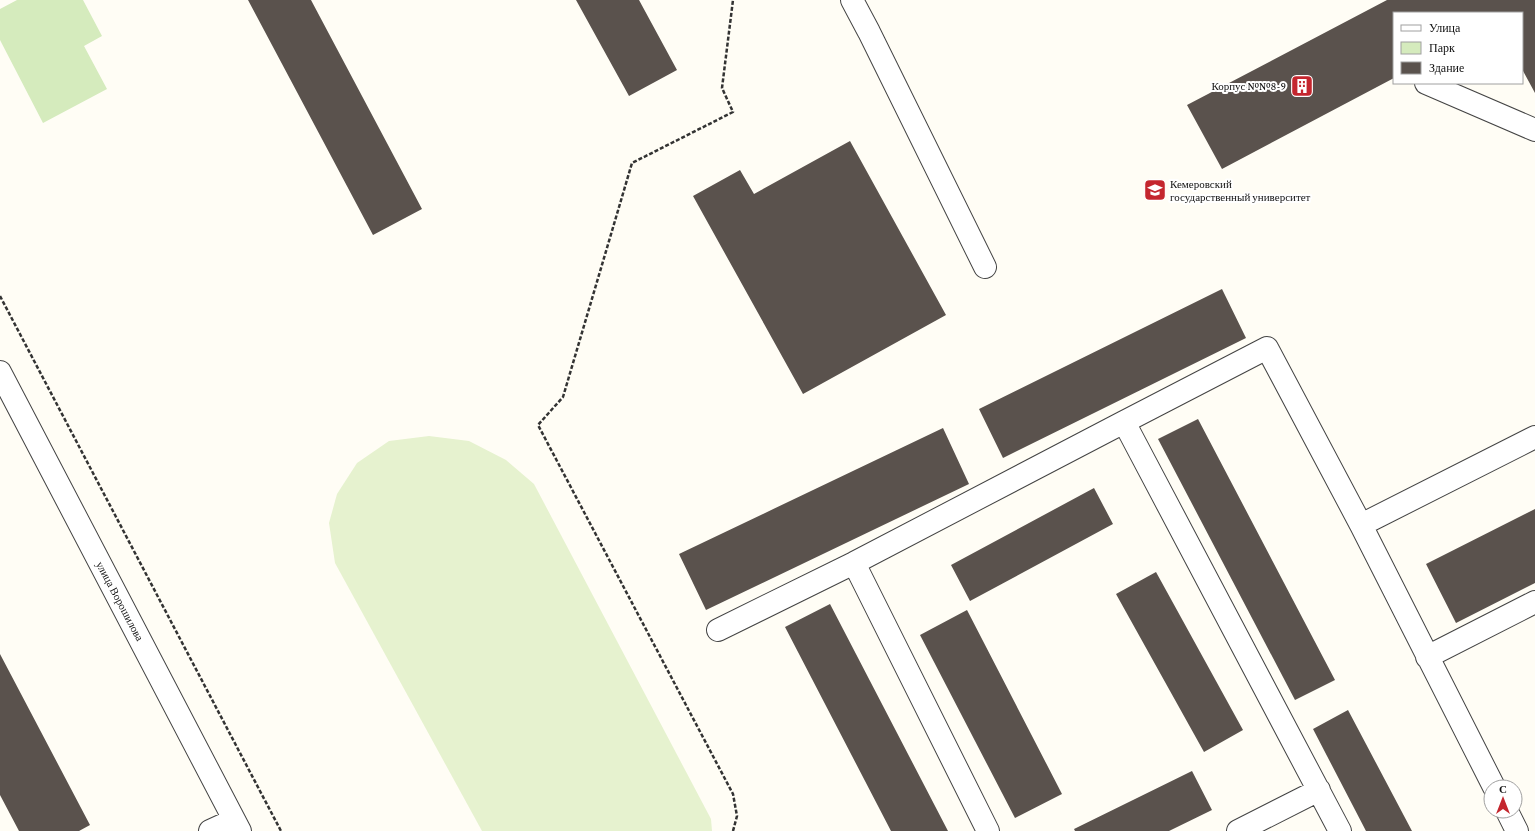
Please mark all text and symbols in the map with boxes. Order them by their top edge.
legend [1393,12,1523,84]
text: Улица [1429,21,1461,35]
text: Парк [1429,41,1455,55]
text: Здание [1429,61,1464,75]
building icon: Корпус №№8-9 [1289,73,1315,99]
place label: Корпус №№8-9 [1211,80,1286,92]
school or university icon: Кемеровский государственный университет [1142,177,1168,203]
place label: Кемеровский государственный университет [1170,178,1311,203]
street label: улица Ворошилова [94,559,146,643]
north arrow [1483,779,1523,819]
text: С [1499,783,1507,795]

